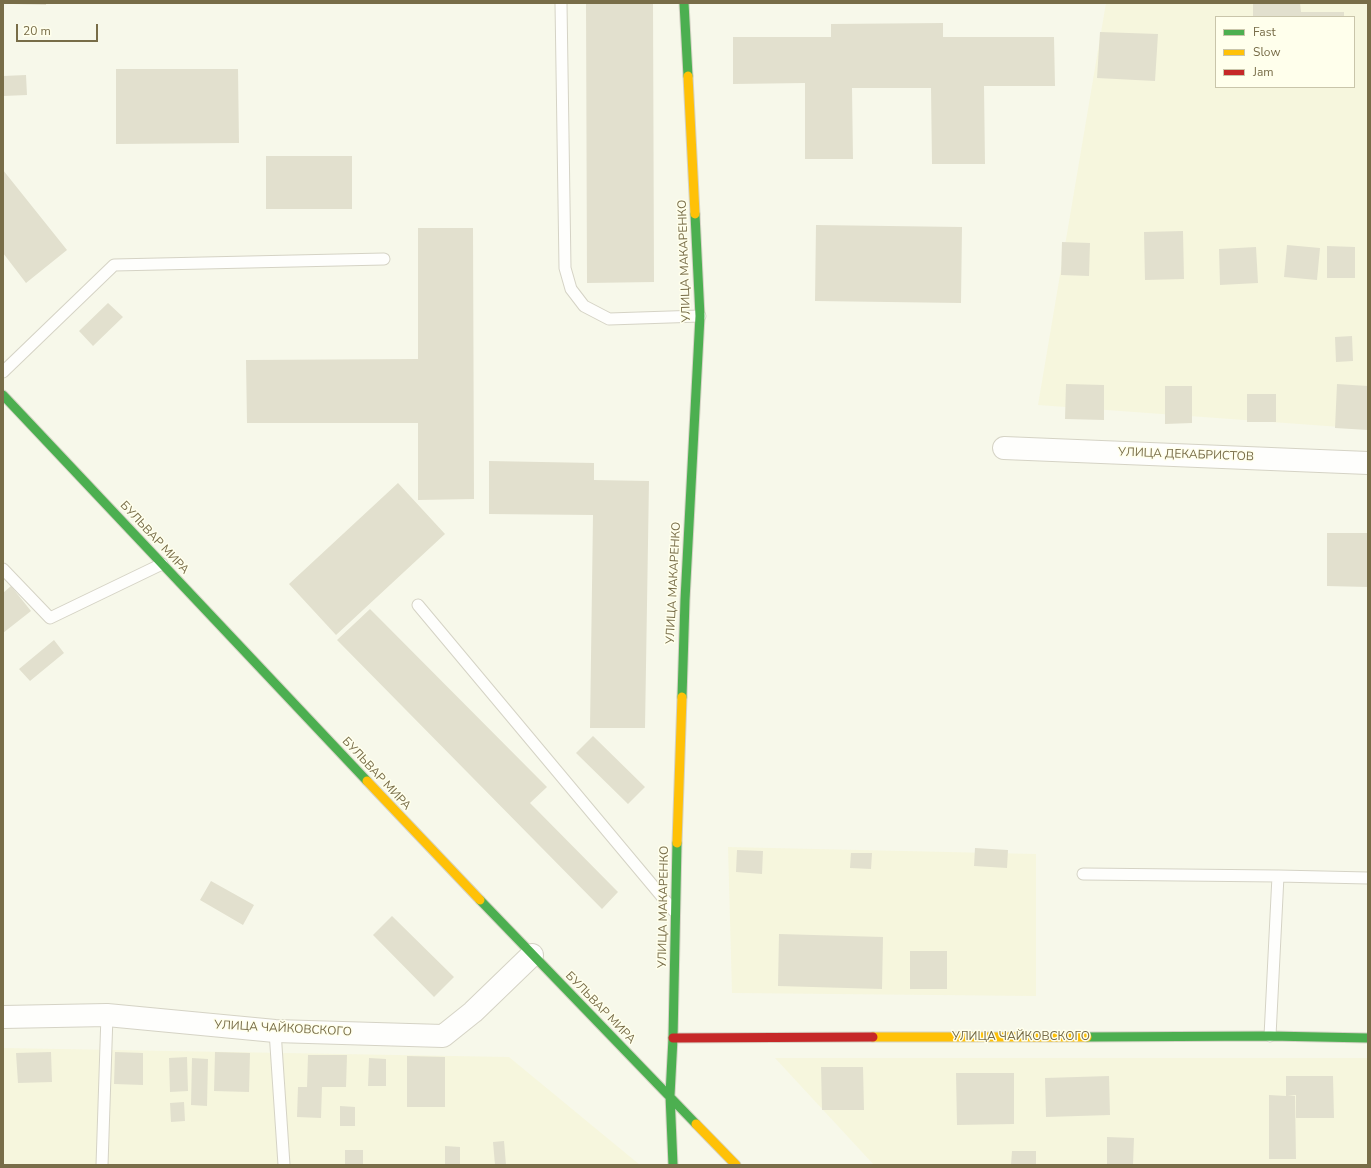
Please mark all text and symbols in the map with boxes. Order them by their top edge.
scale bar [18,16,100,42]
legend [1215,16,1355,88]
text: 20 m [23,23,51,39]
text: Fast [1253,24,1276,40]
text: Slow [1253,44,1281,60]
text: Jam [1253,64,1274,80]
street label: УЛИЦА МАКАРЕНКО [676,199,694,323]
street label: УЛИЦА ДЕКАБРИСТОВ [1118,445,1254,465]
street label: БУЛЬВАР МИРА [117,499,191,577]
street label: УЛИЦА МАКАРЕНКО [664,521,684,645]
street label: БУЛЬВАР МИРА [339,735,413,813]
street label: УЛИЦА МАКАРЕНКО [656,846,672,968]
street label: БУЛЬВАР МИРА [562,969,638,1047]
street label: УЛИЦА ЧАЙКОВСКОГО [214,1018,352,1040]
street label: УЛИЦА ЧАЙКОВСКОГО [952,1030,1090,1044]

